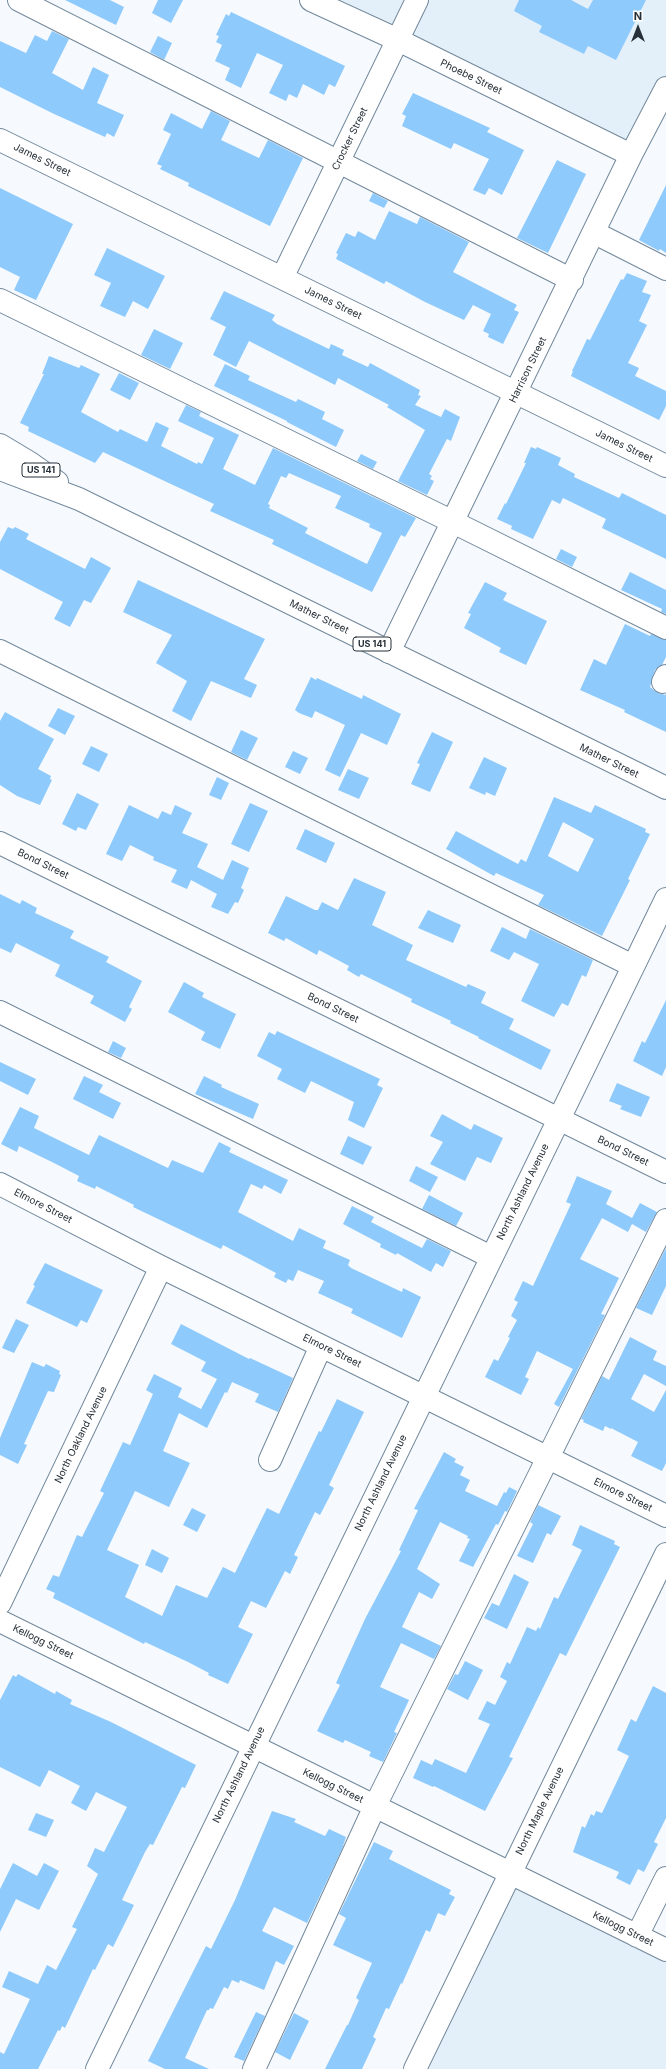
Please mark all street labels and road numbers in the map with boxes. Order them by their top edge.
street label: Phoebe Street [438,57,504,97]
street label: Crocker Street [330,106,370,172]
street label: James Street [11,141,73,179]
street label: James Street [302,284,364,322]
street label: Harrison Street [507,335,549,405]
street label: James Street [593,427,655,465]
road number: US 141 [22,463,60,477]
street label: Mather Street [287,597,351,637]
road number: US 141 [353,637,391,651]
street label: Mather Street [577,741,641,781]
street label: Bond Street [15,846,71,882]
street label: Bond Street [305,990,361,1026]
street label: Bond Street [595,1133,651,1169]
street label: North Ashland Avenue [494,1142,552,1242]
street label: Elmore Street [12,1186,74,1226]
street label: Elmore Street [301,1332,363,1370]
street label: North Oakland Avenue [52,1385,110,1485]
street label: North Ashland Avenue [352,1433,410,1533]
street label: Elmore Street [592,1476,654,1514]
street label: Kellogg Street [11,1622,75,1662]
street label: North Ashland Avenue [210,1725,268,1825]
street label: North Maple Avenue [513,1765,567,1857]
street label: Kellogg Street [301,1766,365,1806]
street label: Kellogg Street [591,1909,655,1949]

